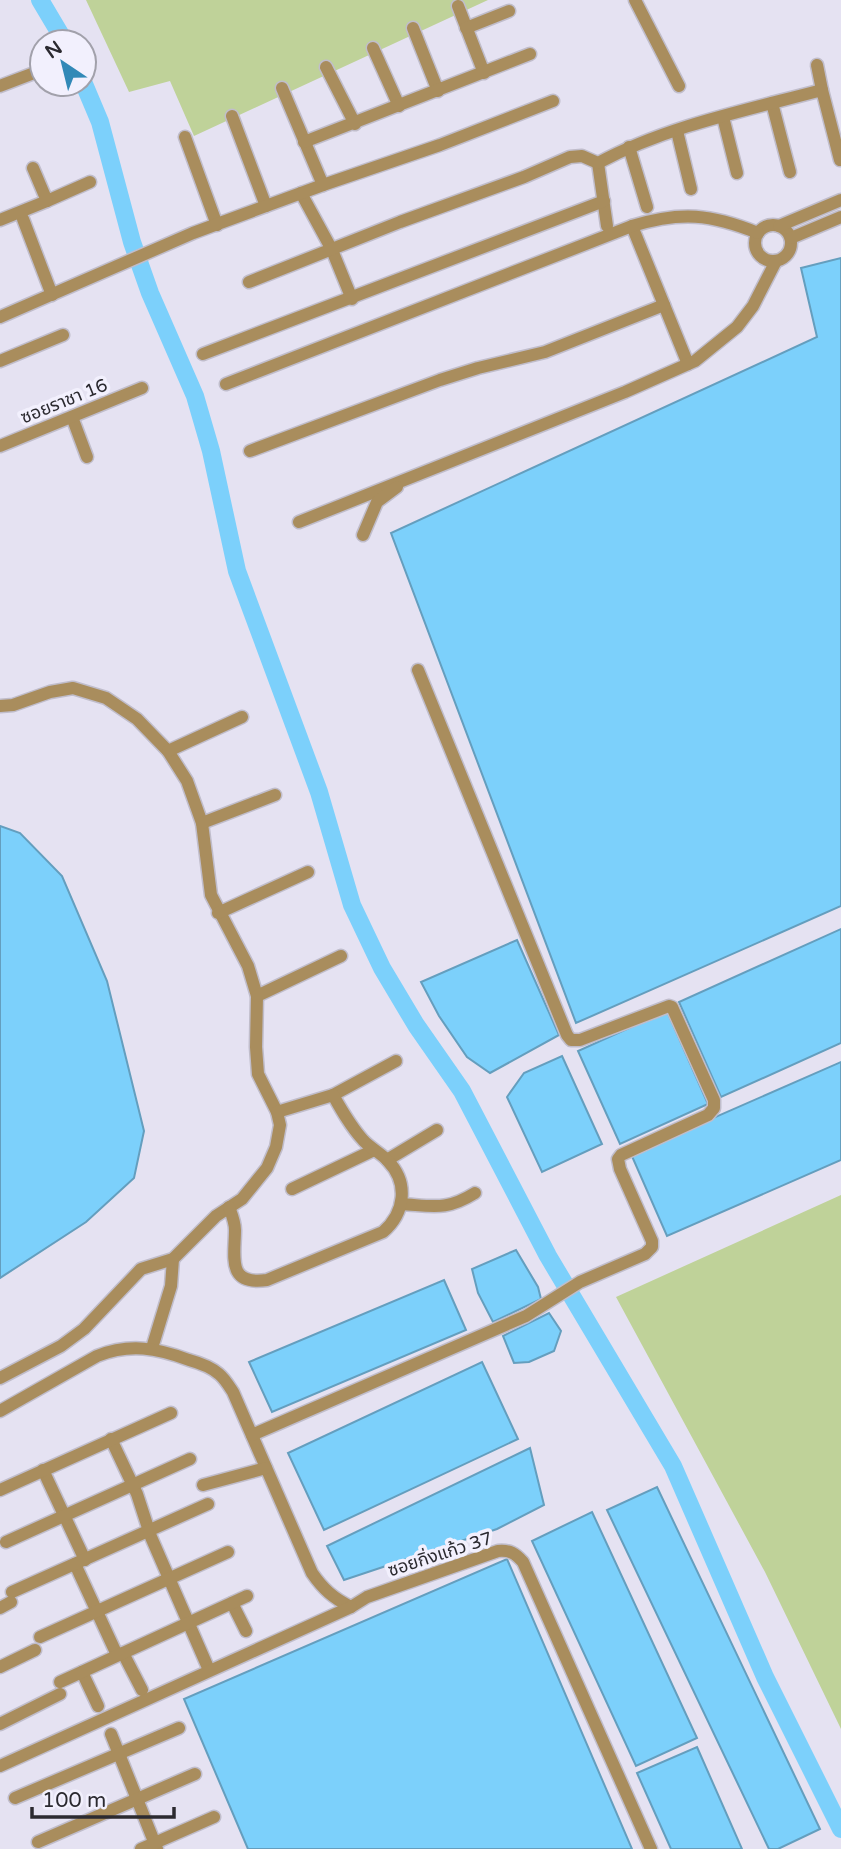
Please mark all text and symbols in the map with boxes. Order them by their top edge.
north arrow [28,28,98,98]
text: N [41,37,66,63]
street label: ซอยราชา 16 [17,374,111,428]
street label: ซอยกิ่งแก้ว 37 [385,1526,495,1581]
scale bar [32,1776,173,1820]
text: 100 m [42,1788,106,1813]

